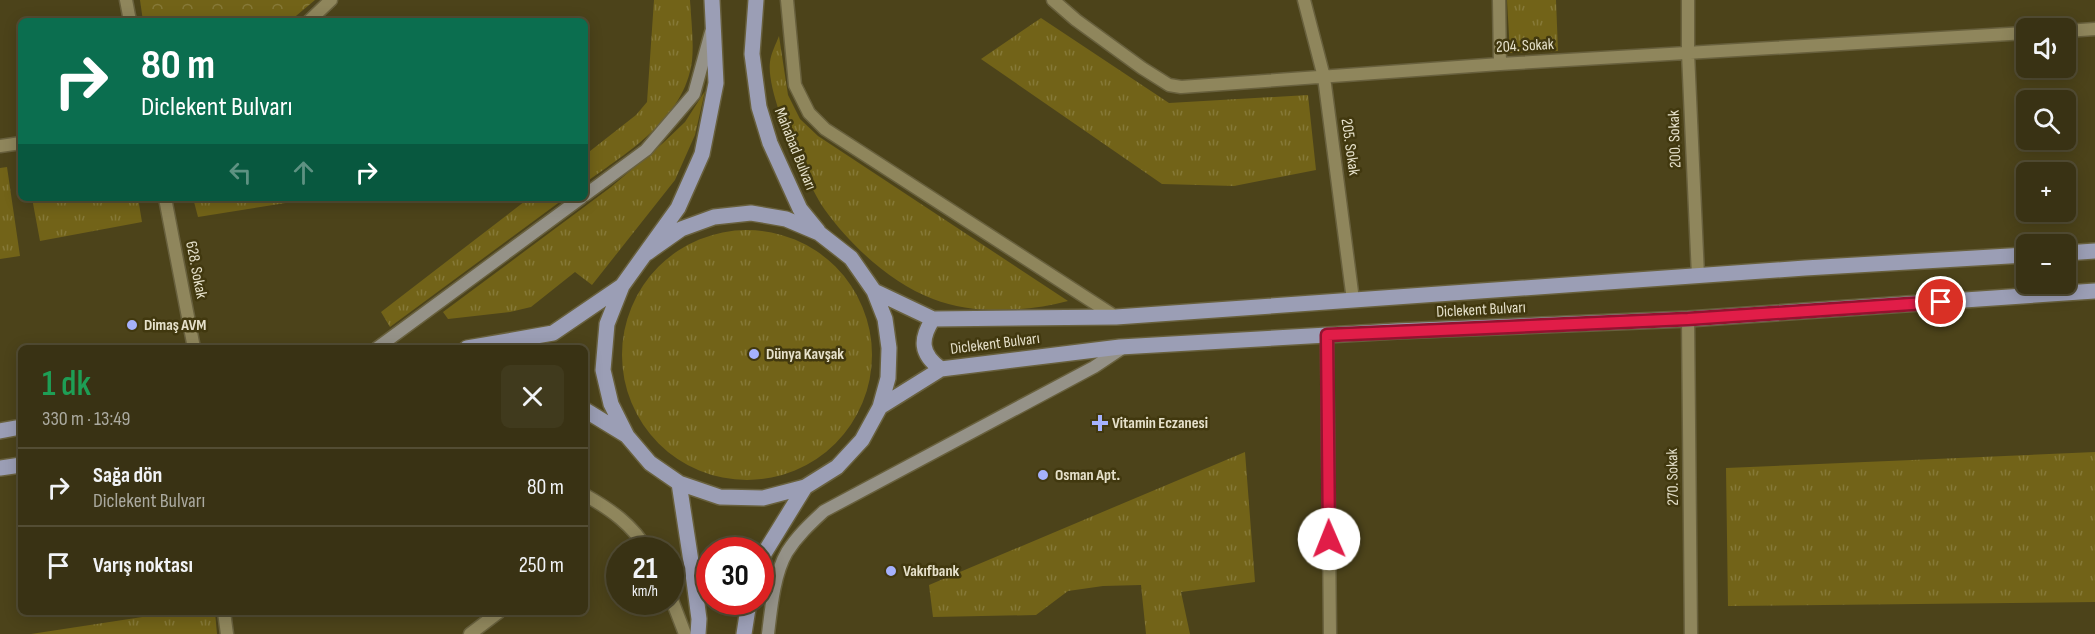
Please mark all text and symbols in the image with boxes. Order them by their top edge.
map controls [2016,18,2076,294]
button: sound [2016,18,2076,78]
street label: 204. Sokak [1496,35,1554,57]
text: 80 m [141,40,215,91]
icon: right [42,42,120,120]
button: search [2016,90,2076,150]
text: Diclekent Bulvarı [141,91,293,123]
street label: Mahabad Bulvarı [770,105,820,193]
street label: 200. Sokak [1664,110,1686,168]
street label: 205. Sokak [1337,117,1363,177]
icon: left [224,156,257,189]
icon: ahead [287,156,320,189]
icon: right [350,156,383,189]
button: + [2016,162,2076,222]
button: − [2016,234,2076,294]
street label: 628. Sokak [181,240,211,300]
pin [1915,276,1966,327]
icon: arrive [1924,285,1957,318]
street label: Diclekent Bulvarı [1436,298,1526,322]
place label: Dimaş AVM [144,316,206,335]
marker: Dimaş AVM [125,318,139,332]
street label: Diclekent Bulvarı [949,329,1041,359]
place label: Dünya Kavşak [766,345,844,364]
marker: Dünya Kavşak [747,347,761,361]
text: 1 dk [42,363,91,406]
button: close [501,365,564,428]
text: 330 m · 13:49 [42,407,130,431]
place label: Vitamin Eczanesi [1112,414,1208,433]
marker: Vitamin Eczanesi [1093,416,1107,430]
street label: 270. Sokak [1663,448,1683,506]
text: Sağa dön [93,462,162,489]
place label: Osman Apt. [1055,466,1120,485]
marker: Osman Apt. [1036,468,1050,482]
icon: right [42,471,75,504]
text: 80 m [527,474,564,501]
text: Diclekent Bulvarı [93,489,205,513]
position arrow [1297,507,1361,571]
speed limit sign: 30 [696,537,774,615]
icon: arrive [42,549,75,582]
text: 21 [633,551,657,587]
text: Varış noktası [93,552,193,579]
text: 250 m [519,552,564,579]
place label: Vakıfbank [903,562,959,581]
marker: Vakıfbank [884,564,898,578]
text: km/h [632,582,658,601]

